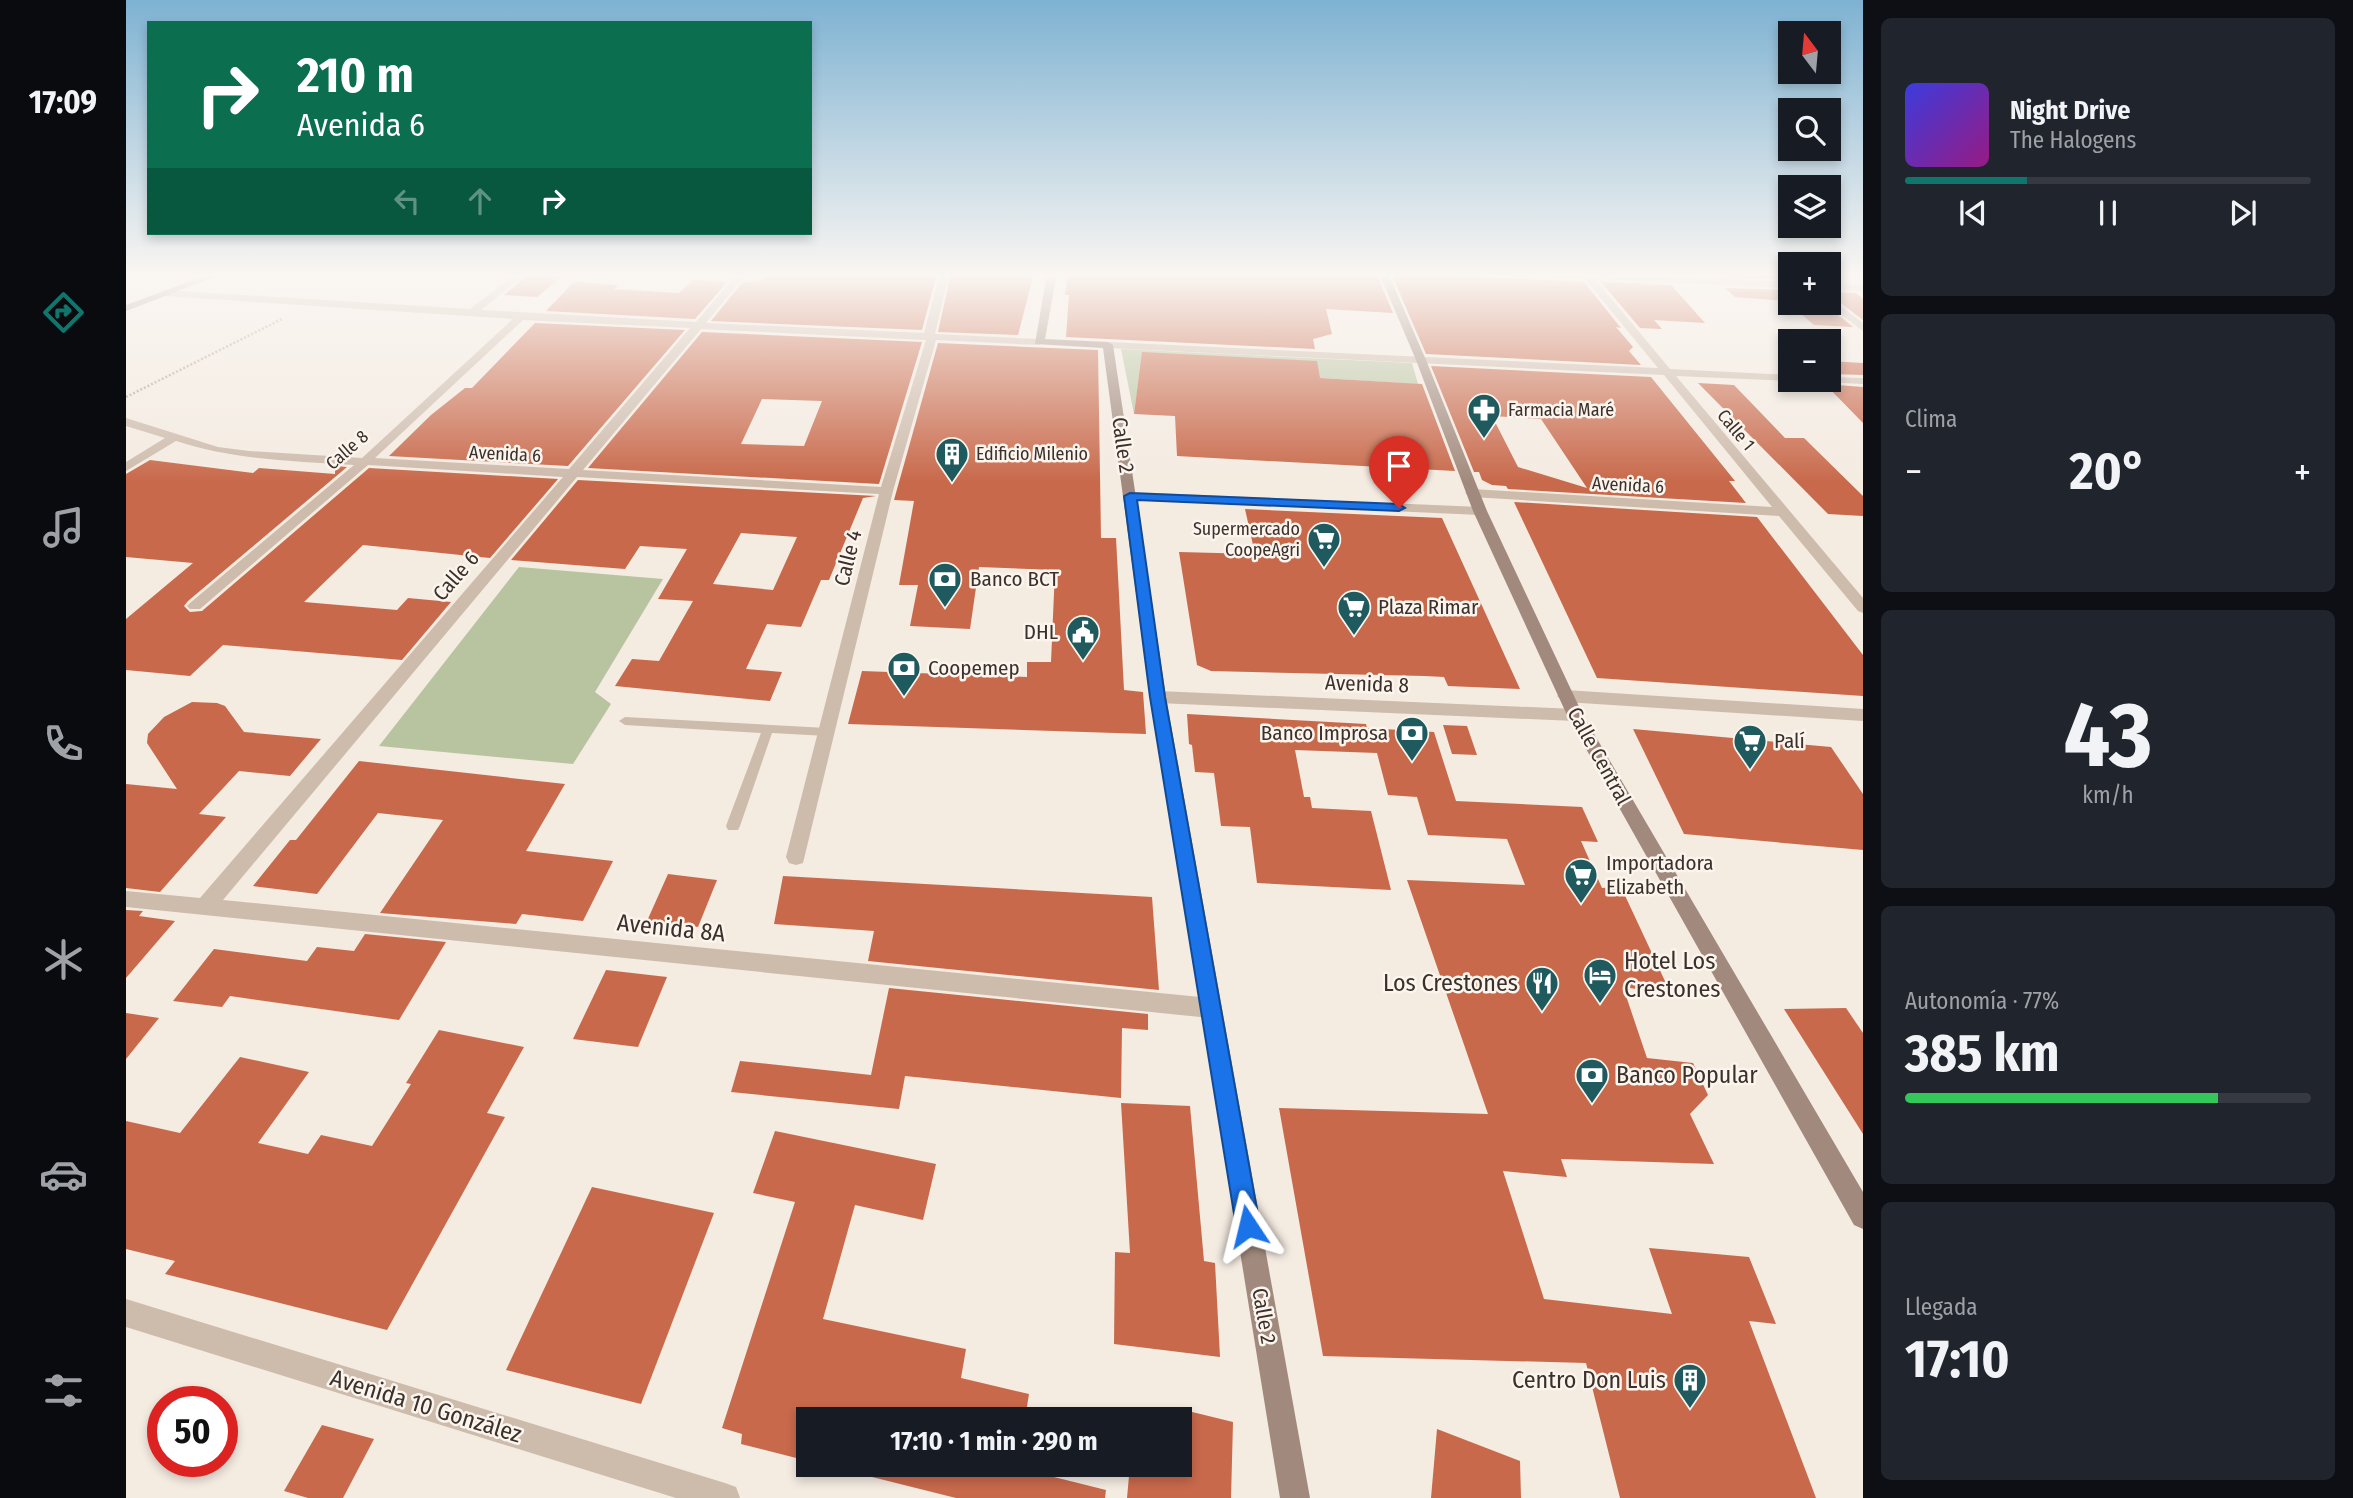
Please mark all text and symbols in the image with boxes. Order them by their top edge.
north arrow [1778,21,1841,84]
map controls [1778,21,1841,392]
text: 210 m [297,46,414,105]
icon: right [182,49,273,140]
text: 17:09 [29,83,97,121]
text: Night Drive [2010,95,2130,126]
button: search [1778,98,1841,161]
text: Avenida 6 [297,106,425,144]
text: The Halogens [2010,126,2136,154]
button: layers [1778,175,1841,238]
icon: left [388,182,426,220]
icon: ahead [461,182,499,220]
icon: right [534,182,572,220]
icon: previous [1954,194,1992,232]
icon: pause [2089,194,2127,232]
icon: next [2224,194,2262,232]
button: + [1778,252,1841,315]
icon: directions [39,288,88,337]
button: − [1778,329,1841,392]
pharmacy icon: Farmacia Maré [1465,391,1503,440]
place label: Farmacia Maré [1508,399,1614,421]
street label: Calle 1 [1712,405,1760,455]
text: Clima [1905,405,1957,433]
street label: Calle 2 [1106,415,1140,475]
street label: Calle 8 [321,426,373,474]
building icon: Edificio Milenio [933,435,971,484]
pin [1369,436,1429,508]
text: 20° [2070,440,2146,503]
street label: Avenida 6 [468,441,542,467]
place label: Edificio Milenio [976,443,1088,465]
icon: arrive [1380,447,1418,485]
text: − [1905,449,1922,495]
text: + [2294,449,2311,495]
street label: Avenida 6 [1591,472,1665,498]
icon: music [39,503,88,552]
place label: Supermercado CoopeAgri [1193,518,1300,561]
supermarket icon: Supermercado CoopeAgri [1305,520,1343,569]
street label: Calle 4 [828,527,868,589]
street label: Calle 6 [427,546,485,606]
bank icon: Banco BCT [926,560,964,609]
place label: Banco BCT [970,566,1059,592]
supermarket icon: Plaza Rimar [1335,588,1373,637]
place label: Plaza Rimar [1378,594,1479,620]
public building icon: DHL [1064,613,1102,662]
place label: DHL [1024,619,1059,645]
bank icon: Coopemep [885,649,923,698]
place label: Coopemep [928,655,1020,681]
street label: Avenida 8 [1325,670,1409,698]
text: 43 [2064,681,2152,790]
street label: Calle Central [1562,703,1637,810]
bank icon: Banco Improsa [1393,714,1431,763]
icon: phone [39,719,88,768]
place label: Banco Improsa [1261,720,1388,746]
supermarket icon: Palí [1731,722,1769,771]
place label: Palí [1774,728,1805,754]
text: km/h [2082,781,2134,809]
place label: Importadora Elizabeth [1606,850,1713,900]
supermarket icon: Importadora Elizabeth [1562,856,1600,905]
street label: Avenida 8A [616,908,727,948]
icon: climate [39,935,88,984]
place label: Hotel Los Crestones [1624,947,1721,1003]
hotel icon: Hotel Los Crestones [1581,956,1619,1005]
restaurant icon: Los Crestones [1523,964,1561,1013]
place label: Los Crestones [1383,969,1518,997]
text: Autonomía · 77% [1905,987,2059,1015]
text: 385 km [1905,1022,2060,1085]
bank icon: Banco Popular [1573,1056,1611,1105]
place label: Banco Popular [1616,1061,1758,1089]
icon: car [39,1150,88,1199]
position arrow [1211,1189,1285,1263]
street label: Calle 2 [1246,1286,1282,1346]
text: Llegada [1905,1293,1977,1321]
text: 17:10 [1905,1328,2010,1391]
building icon: Centro Don Luis [1671,1361,1709,1410]
street label: Avenida 10 González [327,1364,525,1448]
icon: filters [39,1366,88,1415]
place label: Centro Don Luis [1512,1366,1666,1394]
speed limit sign: 50 [147,1386,238,1477]
text: 17:10 · 1 min · 290 m [890,1426,1098,1457]

